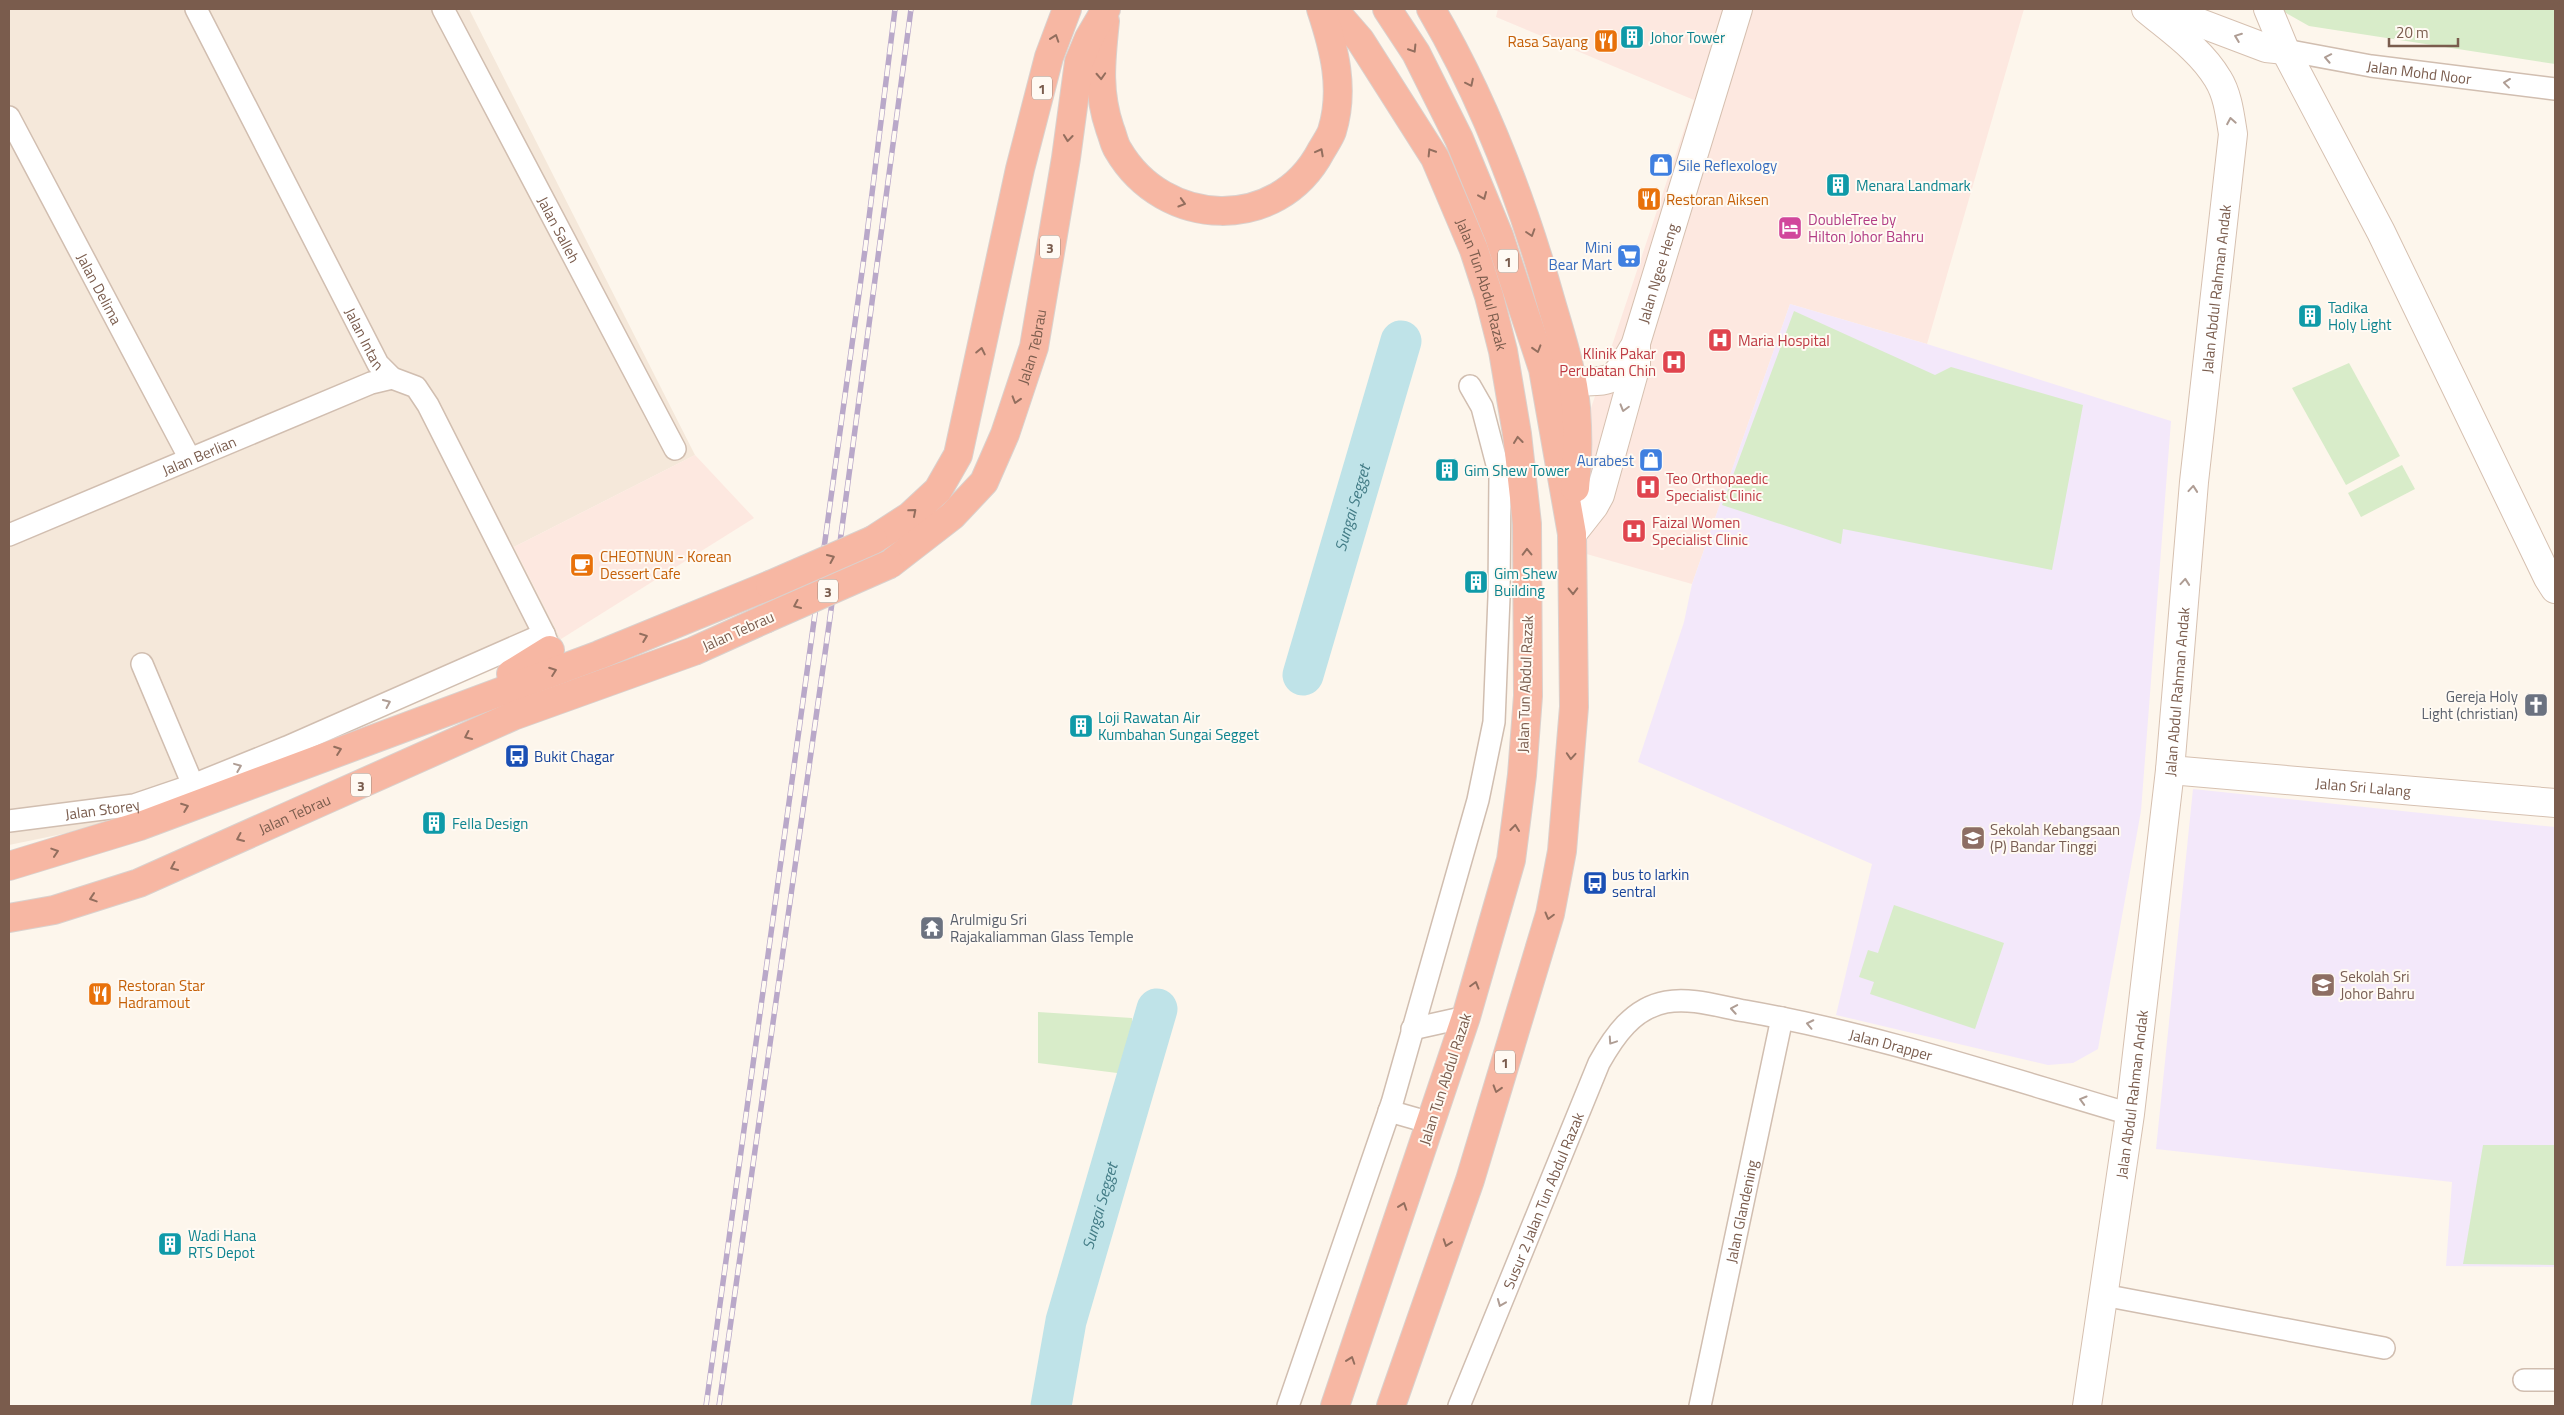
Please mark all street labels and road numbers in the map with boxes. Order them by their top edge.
street label: Jalan Mohd Noor [2365,54,2473,90]
road number: 1 [1032,76,1052,100]
street label: Jalan Salleh [532,192,586,267]
street label: Jalan Abdul Rahman Andak [2195,203,2237,374]
street label: Jalan Tun Abdul Razak [1450,214,1514,353]
street label: Jalan Ngee Heng [1631,220,1684,326]
road number: 3 [1040,236,1060,258]
street label: Jalan Delima [71,248,128,329]
road number: 1 [1498,250,1518,272]
street label: Jalan Intan [339,303,389,375]
street label: Jalan Tebrau [1011,307,1052,387]
street label: Jalan Berlian [158,429,240,481]
road number: 3 [818,580,838,602]
street label: Jalan Tebrau [698,605,778,657]
street label: Jalan Abdul Rahman Andak [2158,606,2195,778]
street label: Jalan Tun Abdul Razak [1511,615,1539,753]
street label: Jalan Sri Lalang [2315,771,2412,802]
road number: 3 [351,774,371,796]
street label: Jalan Tebrau [255,787,334,840]
street label: Jalan Storey [64,792,143,825]
street label: Jalan Abdul Rahman Andak [2109,1009,2154,1180]
street label: Jalan Tun Abdul Razak [1413,1010,1477,1148]
street label: Jalan Drapper [1847,1022,1935,1066]
road number: 1 [1495,1050,1515,1074]
street label: Susur 2 Jalan Tun Abdul Razak [1496,1108,1589,1292]
street label: Jalan Glandening [1719,1157,1763,1265]

